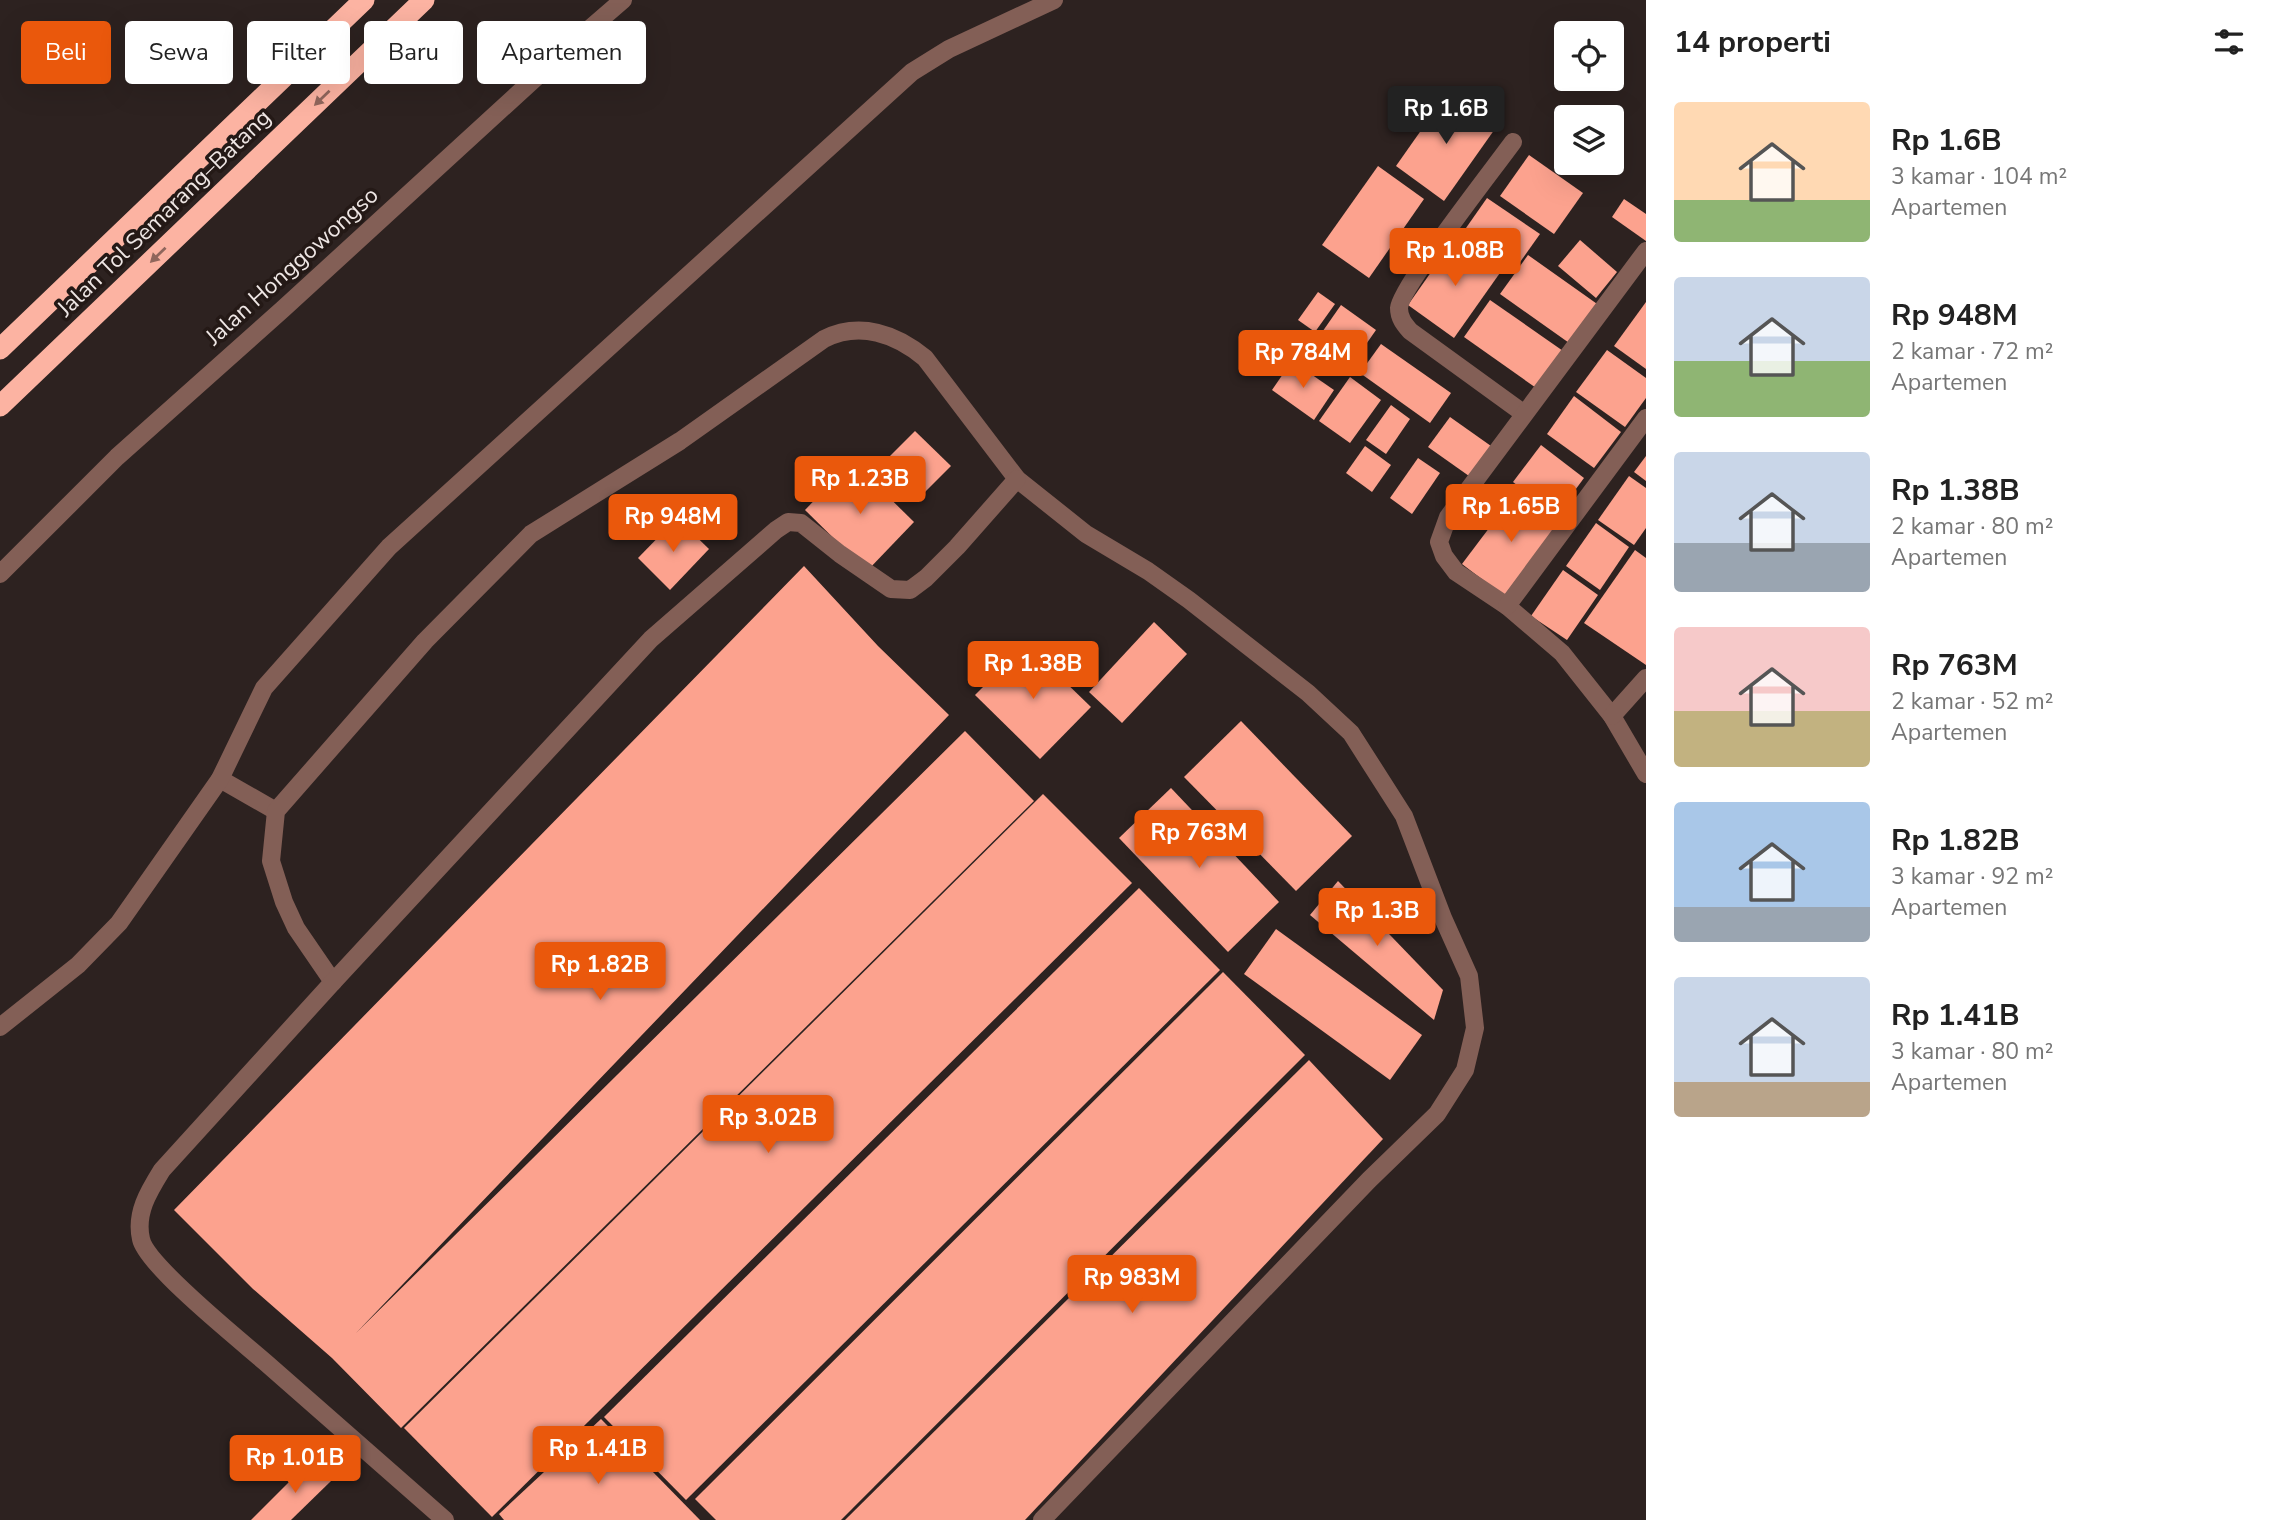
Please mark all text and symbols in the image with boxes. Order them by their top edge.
chip: Beli [21,21,111,84]
chip: Sewa [125,21,233,84]
chip: Filter [247,21,350,84]
chip: Baru [364,21,463,84]
chip: Apartemen [477,21,646,84]
map controls [1554,21,1624,175]
button: locate [1554,21,1624,91]
text: 14 properti [1674,22,1831,63]
icon: filters [2210,23,2248,61]
pin: Rp 1.6B [1381,86,1511,146]
one-way arrow [313,90,331,106]
text: Rp 1.6B [1404,93,1488,124]
street label: Jalan Tol Semarang–Batang [50,102,278,324]
button: layers [1554,105,1624,175]
text: Rp 1.6B [1891,120,2002,161]
icon: home [1730,130,1814,214]
text: 3 kamar · 104 m² [1891,161,2067,192]
street label: Jalan Honggowongso [198,180,385,353]
text: Apartemen [1891,192,2007,223]
pin: Rp 1.08B [1383,229,1527,288]
text: Rp 1.08B [1406,235,1504,266]
one-way arrow [150,247,167,263]
text: Rp 948M [1891,295,2018,336]
icon: home [1730,305,1814,389]
pin: Rp 784M [1238,330,1368,390]
text: 2 kamar · 72 m² [1891,336,2053,367]
text: Rp 784M [1254,337,1352,368]
text: Apartemen [1891,367,2007,398]
pin: Rp 1.23B [788,456,932,516]
text: Rp 1.23B [811,463,909,494]
text: Rp 1.38B [1891,470,2020,511]
icon: home [1730,480,1814,564]
pin: Rp 1.65B [1439,484,1583,544]
text: Rp 1.65B [1462,491,1560,522]
pin: Rp 948M [608,494,738,554]
text: Rp 948M [624,501,722,532]
text: 2 kamar · 80 m² [1891,511,2053,542]
text: Apartemen [1891,542,2007,573]
pin: Rp 1.38B [961,642,1105,701]
text: Rp 763M [1891,645,2018,686]
text: Rp 1.38B [984,648,1082,679]
icon: home [1730,655,1814,739]
text: 2 kamar · 52 m² [1891,686,2053,717]
text: Apartemen [1891,717,2007,748]
pin: Rp 763M [1134,810,1264,870]
text: Rp 763M [1150,817,1248,848]
text: Rp 1.82B [1891,820,2020,861]
icon: home [1730,830,1814,914]
text: 3 kamar · 92 m² [1891,861,2053,892]
pin: Rp 1.3B [1312,888,1442,948]
text: Apartemen [1891,892,2007,923]
text: Rp 1.3B [1335,895,1419,926]
pin: Rp 1.82B [528,942,672,1002]
text: Rp 1.82B [551,949,649,980]
text: Rp 1.41B [1891,995,2020,1036]
icon: home [1730,1005,1814,1089]
text: 3 kamar · 80 m² [1891,1036,2053,1067]
text: Apartemen [1891,1067,2007,1098]
pin: Rp 3.02B [696,1096,840,1155]
text: Rp 3.02B [719,1102,817,1133]
pin: Rp 983M [1067,1256,1197,1315]
text: Rp 983M [1083,1262,1181,1293]
pin: Rp 1.41B [526,1426,670,1486]
text: Rp 1.41B [549,1433,647,1464]
pin: Rp 1.01B [223,1436,367,1495]
text: Rp 1.01B [246,1442,344,1473]

